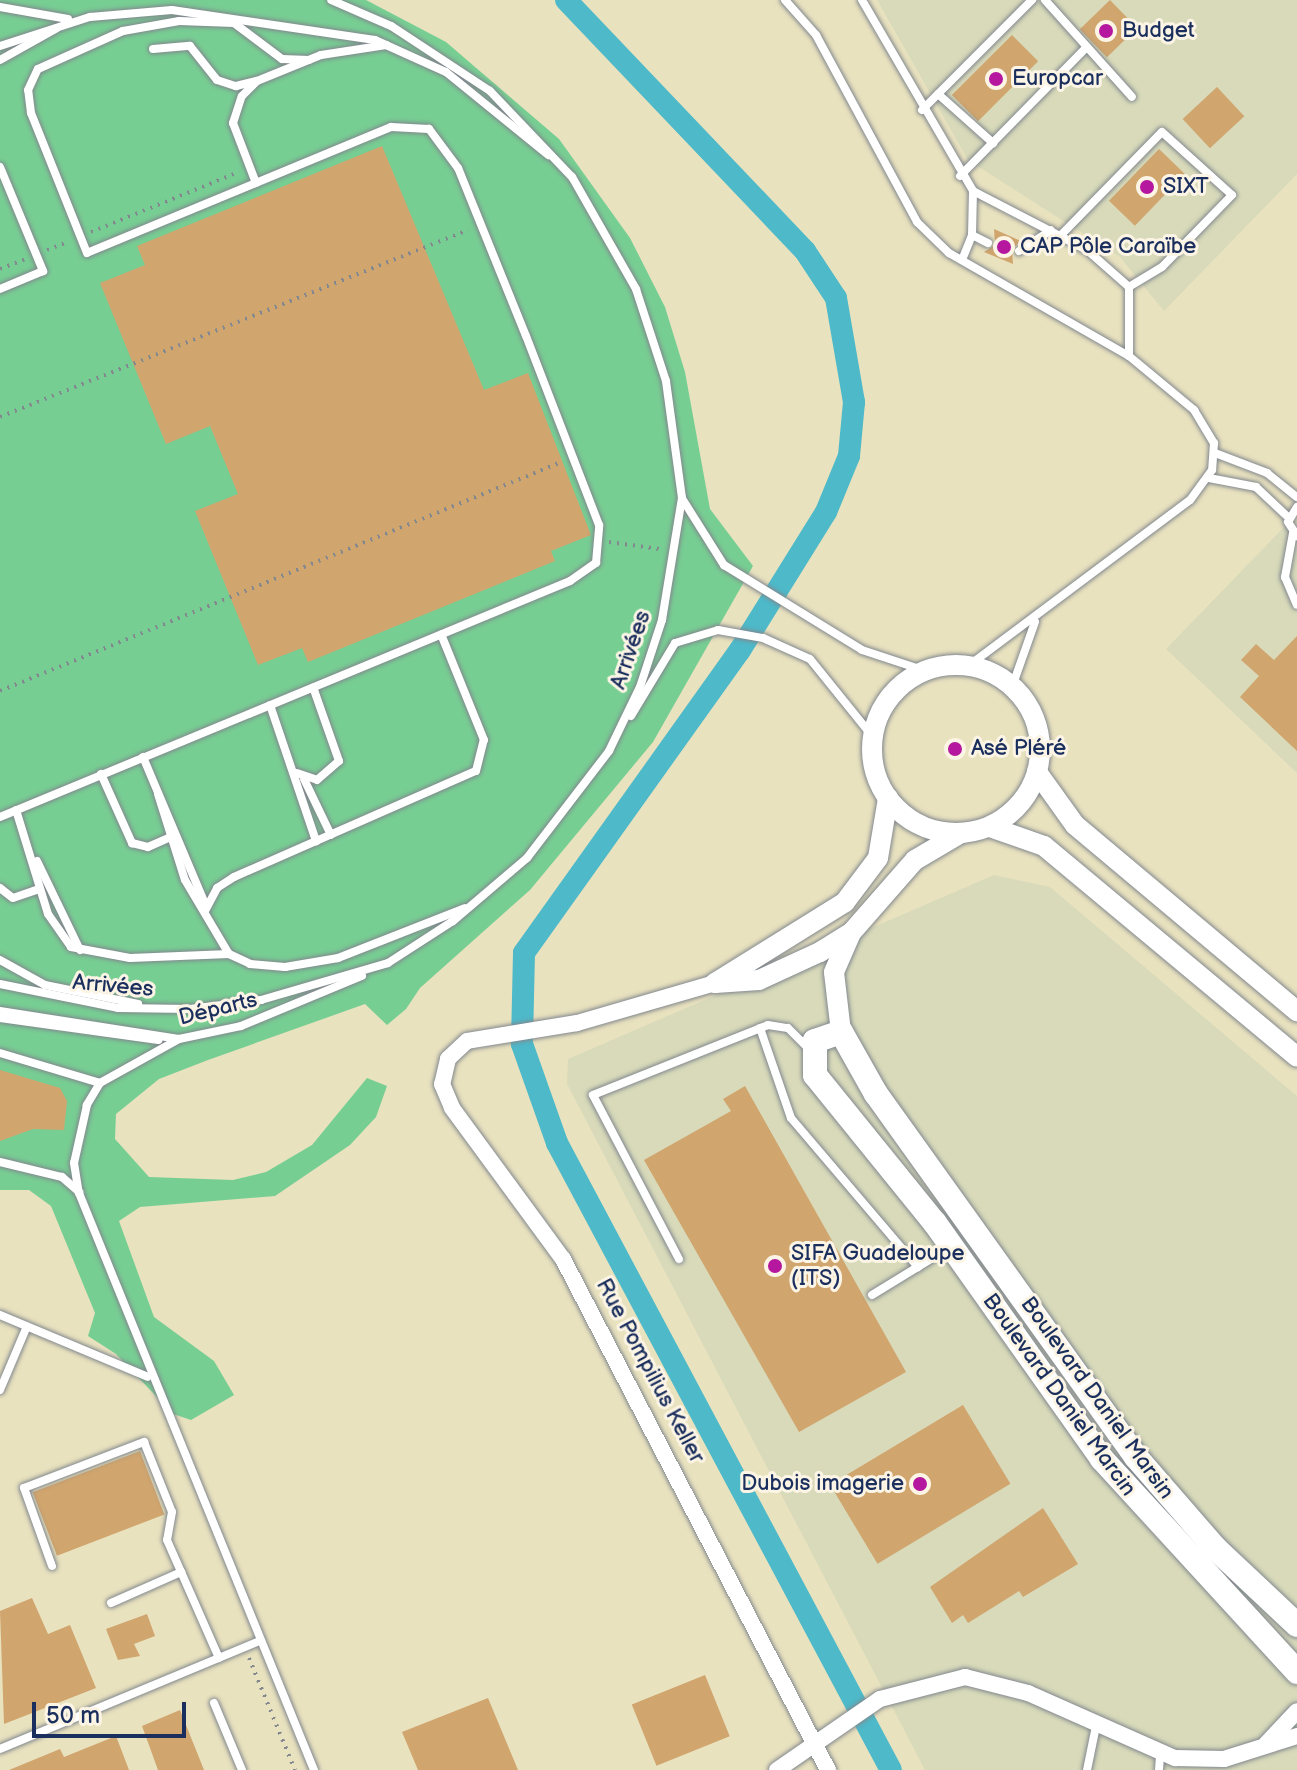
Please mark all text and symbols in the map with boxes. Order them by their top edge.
place label: Budget [1122,18,1194,44]
marker: Budget [1097,22,1115,40]
place label: Europcar [1012,66,1103,92]
marker: Europcar [987,70,1005,88]
place label: SIXT [1163,174,1209,200]
marker: SIXT [1138,178,1156,196]
place label: CAP Pôle Caraïbe [1020,234,1196,260]
marker: CAP Pôle Caraïbe [995,238,1013,256]
street label: Arrivées [605,607,657,693]
place label: Asé Pléré [971,736,1066,762]
marker: Asé Pléré [946,740,964,758]
street label: Arrivées [71,969,155,1003]
street label: Départs [176,987,260,1031]
place label: SIFA Guadeloupe (ITS) [791,1240,965,1292]
marker: SIFA Guadeloupe (ITS) [766,1257,784,1275]
street label: Rue Pompilius Keller [590,1274,710,1468]
street label: Boulevard Daniel Marcin [977,1289,1141,1501]
street label: Boulevard Daniel Marsin [1015,1292,1179,1504]
place label: Dubois imagerie [741,1471,904,1497]
marker: Dubois imagerie [911,1475,929,1493]
scale bar [36,1686,190,1736]
text: 50 m [46,1701,100,1730]

